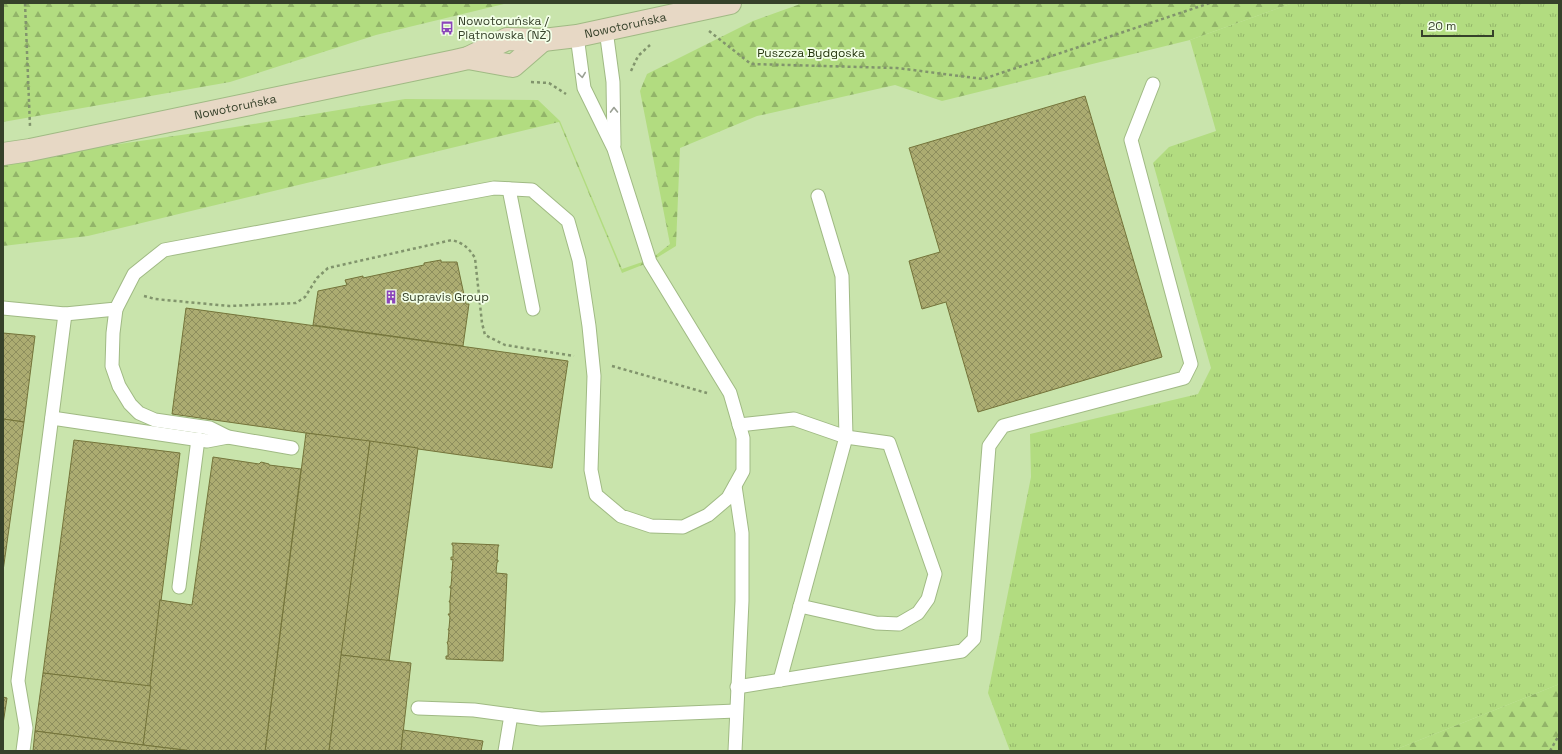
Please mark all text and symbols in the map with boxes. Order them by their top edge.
street label: Nowotoruńska [583,9,668,42]
scale bar [1422,12,1493,38]
place label: Nowotoruńska / Plątnowska (NŻ) [458,13,551,43]
text: 20 m [1428,18,1456,34]
bus stop icon: Nowotoruńska / Plątnowska (NŻ) [439,20,455,36]
park label: Puszcza Bydgoska [757,45,865,61]
one-way arrow [577,72,586,78]
street label: Nowotoruńska [193,91,278,123]
one-way arrow [610,107,618,113]
building icon: Supravis Group [383,289,399,305]
place label: Supravis Group [402,289,489,305]

